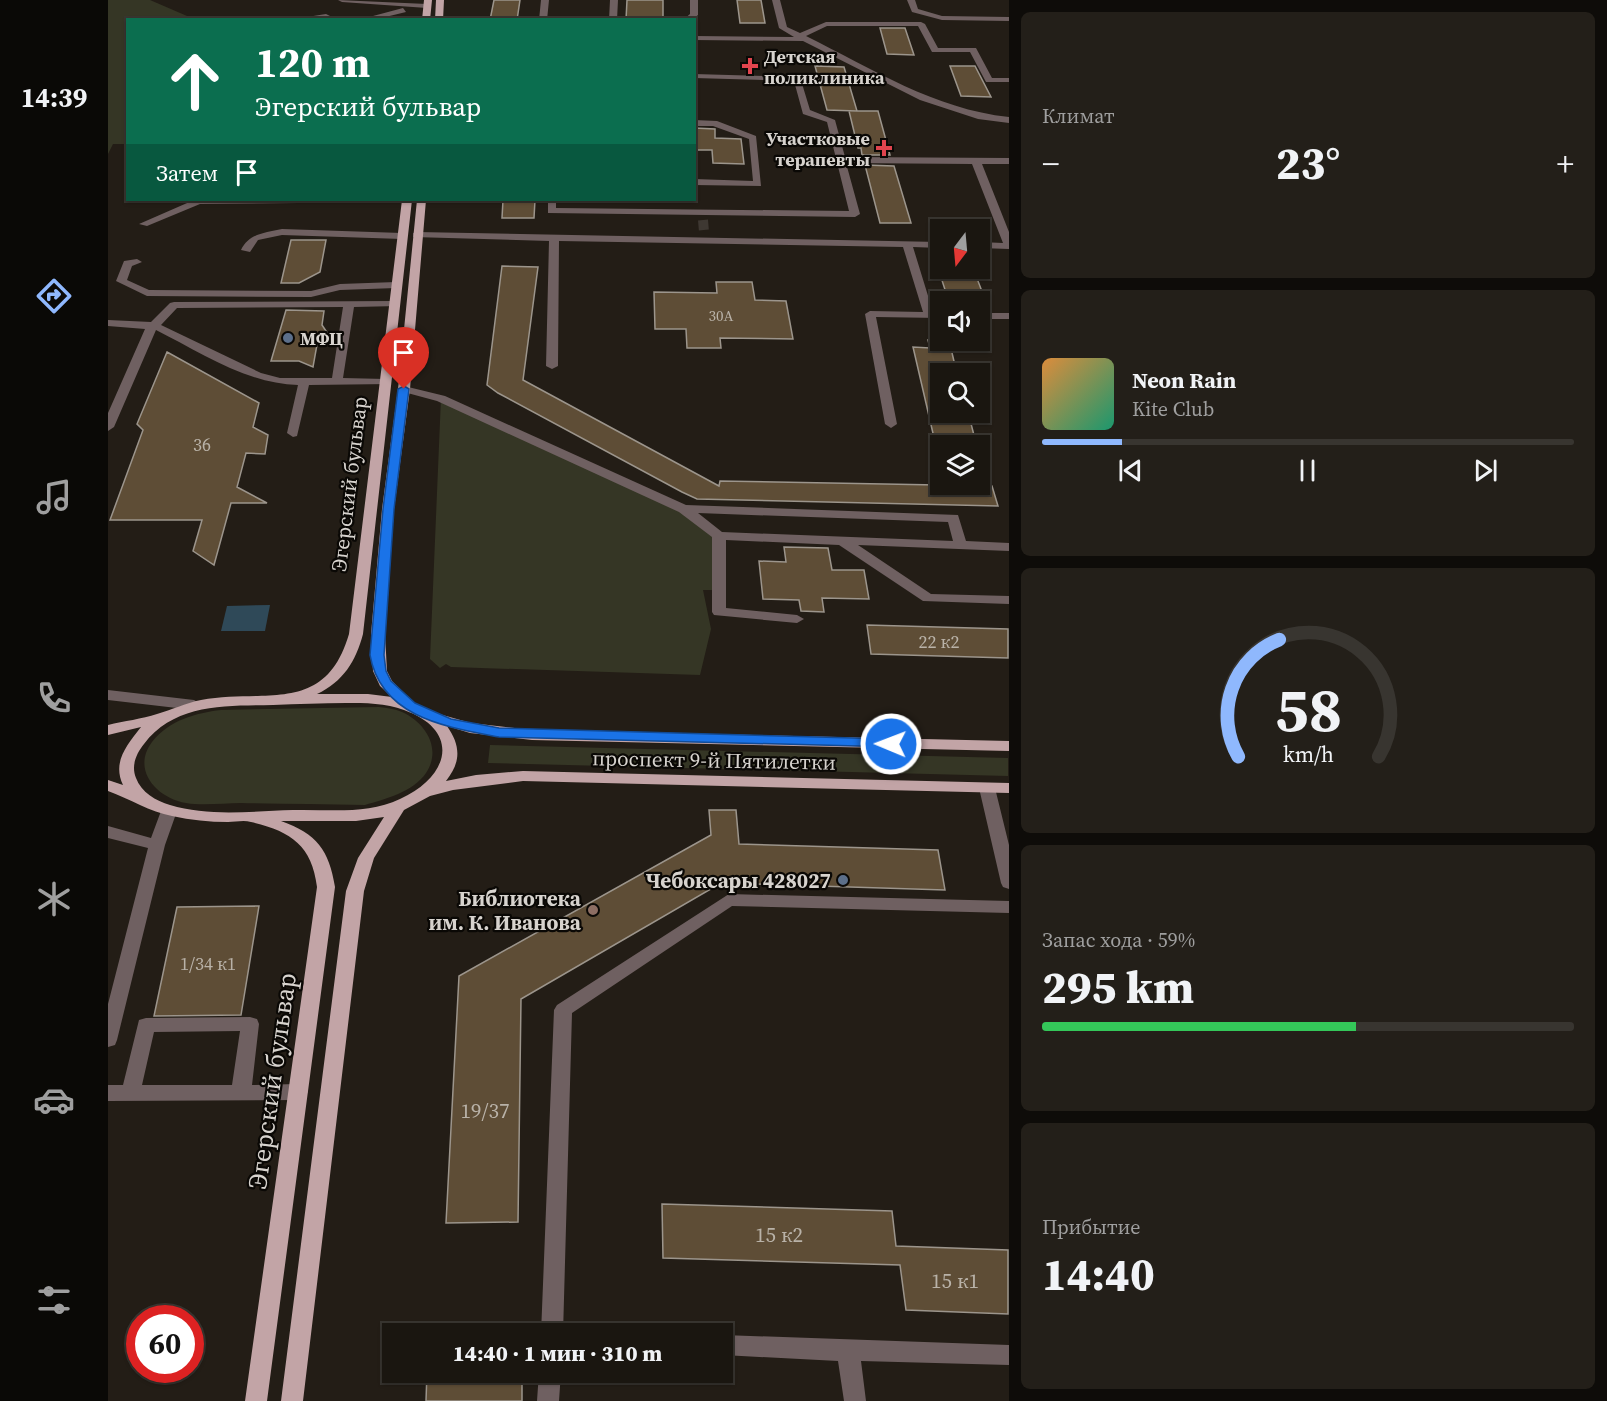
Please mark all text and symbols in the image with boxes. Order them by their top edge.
text: 120 m [255,33,370,91]
icon: ahead [156,42,234,120]
place label: Детская поликлиника [764,44,885,90]
marker: Детская поликлиника [741,57,759,75]
text: 14:39 [21,79,87,116]
text: Эгерский бульвар [255,88,481,125]
text: Климат [1042,102,1115,130]
place label: Участковые терапевты [766,126,870,172]
text: 23° [1276,132,1340,194]
marker: Участковые терапевты [875,139,893,157]
text: − [1042,141,1060,186]
text: + [1556,141,1574,186]
icon: arrive [230,156,263,189]
text: Затем [156,158,218,188]
north arrow [930,219,990,279]
map controls [930,219,990,495]
icon: directions [33,275,75,317]
button: sound [930,291,990,351]
house number: 30А [709,305,734,326]
place label: МФЦ [300,326,343,351]
pin [378,327,429,389]
marker: МФЦ [281,331,295,345]
icon: arrive [387,336,420,369]
button: search [930,363,990,423]
text: Neon Rain [1132,365,1236,395]
street label: Эгерский бульвар [324,395,374,573]
text: Kite Club [1132,395,1214,423]
house number: 36 [193,432,211,457]
button: layers [930,435,990,495]
icon: previous [1114,454,1147,487]
icon: pause [1291,454,1324,487]
icon: next [1469,454,1502,487]
icon: music [33,476,75,518]
house number: 22 к2 [918,629,960,654]
text: 58 [1274,667,1342,753]
icon: phone [33,677,75,719]
position arrow [859,712,923,776]
text: km/h [1282,741,1334,770]
street label: проспект 9-й Пятилетки [592,743,836,777]
place label: Чебоксары 428027 [646,866,831,895]
marker: Чебоксары 428027 [836,873,850,887]
icon: climate [33,878,75,920]
place label: Библиотека им. К. Иванова [429,884,582,937]
marker: Библиотека им. К. Иванова [586,903,600,917]
text: Запас хода · 59% [1042,926,1195,954]
house number: 1/34 к1 [180,951,236,976]
text: 295 km [1042,956,1194,1018]
street label: Эгерский бульвар [239,971,305,1191]
icon: car [33,1079,75,1121]
house number: 19/37 [461,1096,509,1125]
text: Прибытие [1042,1213,1140,1241]
house number: 15 к2 [755,1220,803,1249]
text: 14:40 [1042,1243,1155,1305]
house number: 15 к1 [931,1266,979,1295]
icon: filters [33,1279,75,1321]
speed limit sign: 60 [126,1305,204,1383]
text: 14:40 · 1 мин · 310 m [453,1338,662,1368]

